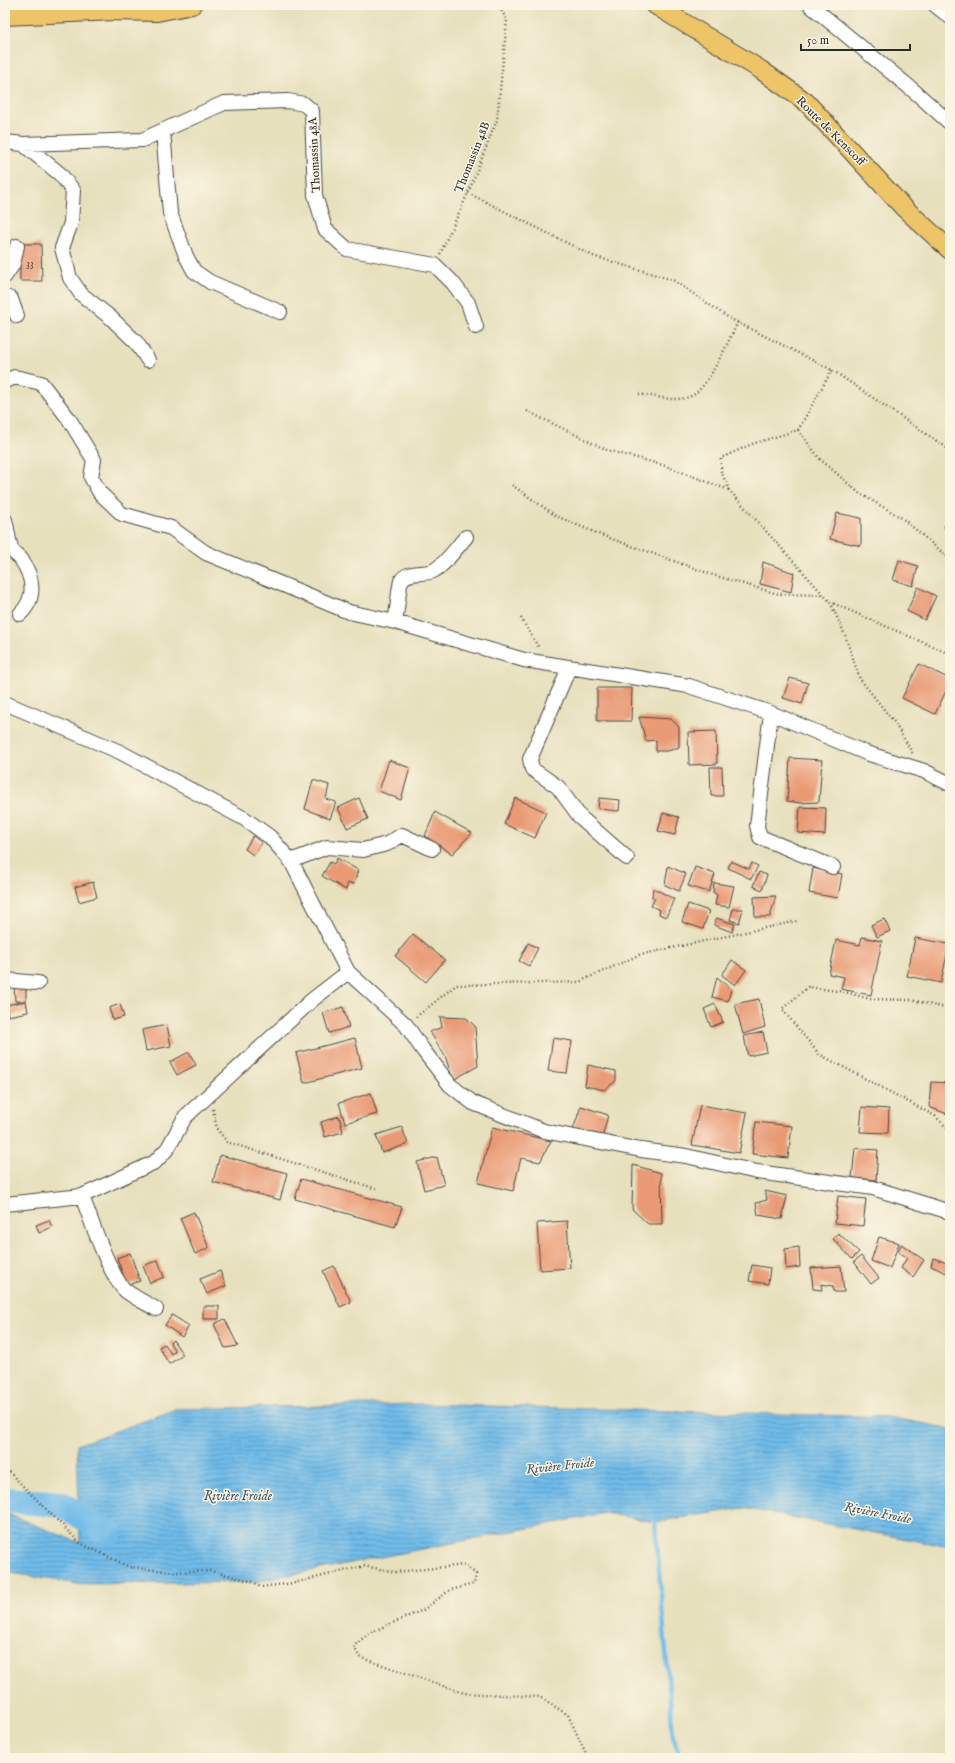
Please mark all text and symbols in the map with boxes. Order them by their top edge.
scale bar [801,26,910,52]
text: 50 m [807,33,829,48]
street label: Route de Kenscoff [793,94,870,171]
street label: Thomassin 48A [305,116,324,193]
street label: Thomassin 48B [451,119,494,195]
house number: 33 [26,258,34,271]
water label: Rivière Froide [525,1454,596,1479]
water label: Rivière Froide [204,1488,273,1505]
water label: Rivière Froide [843,1499,914,1528]

